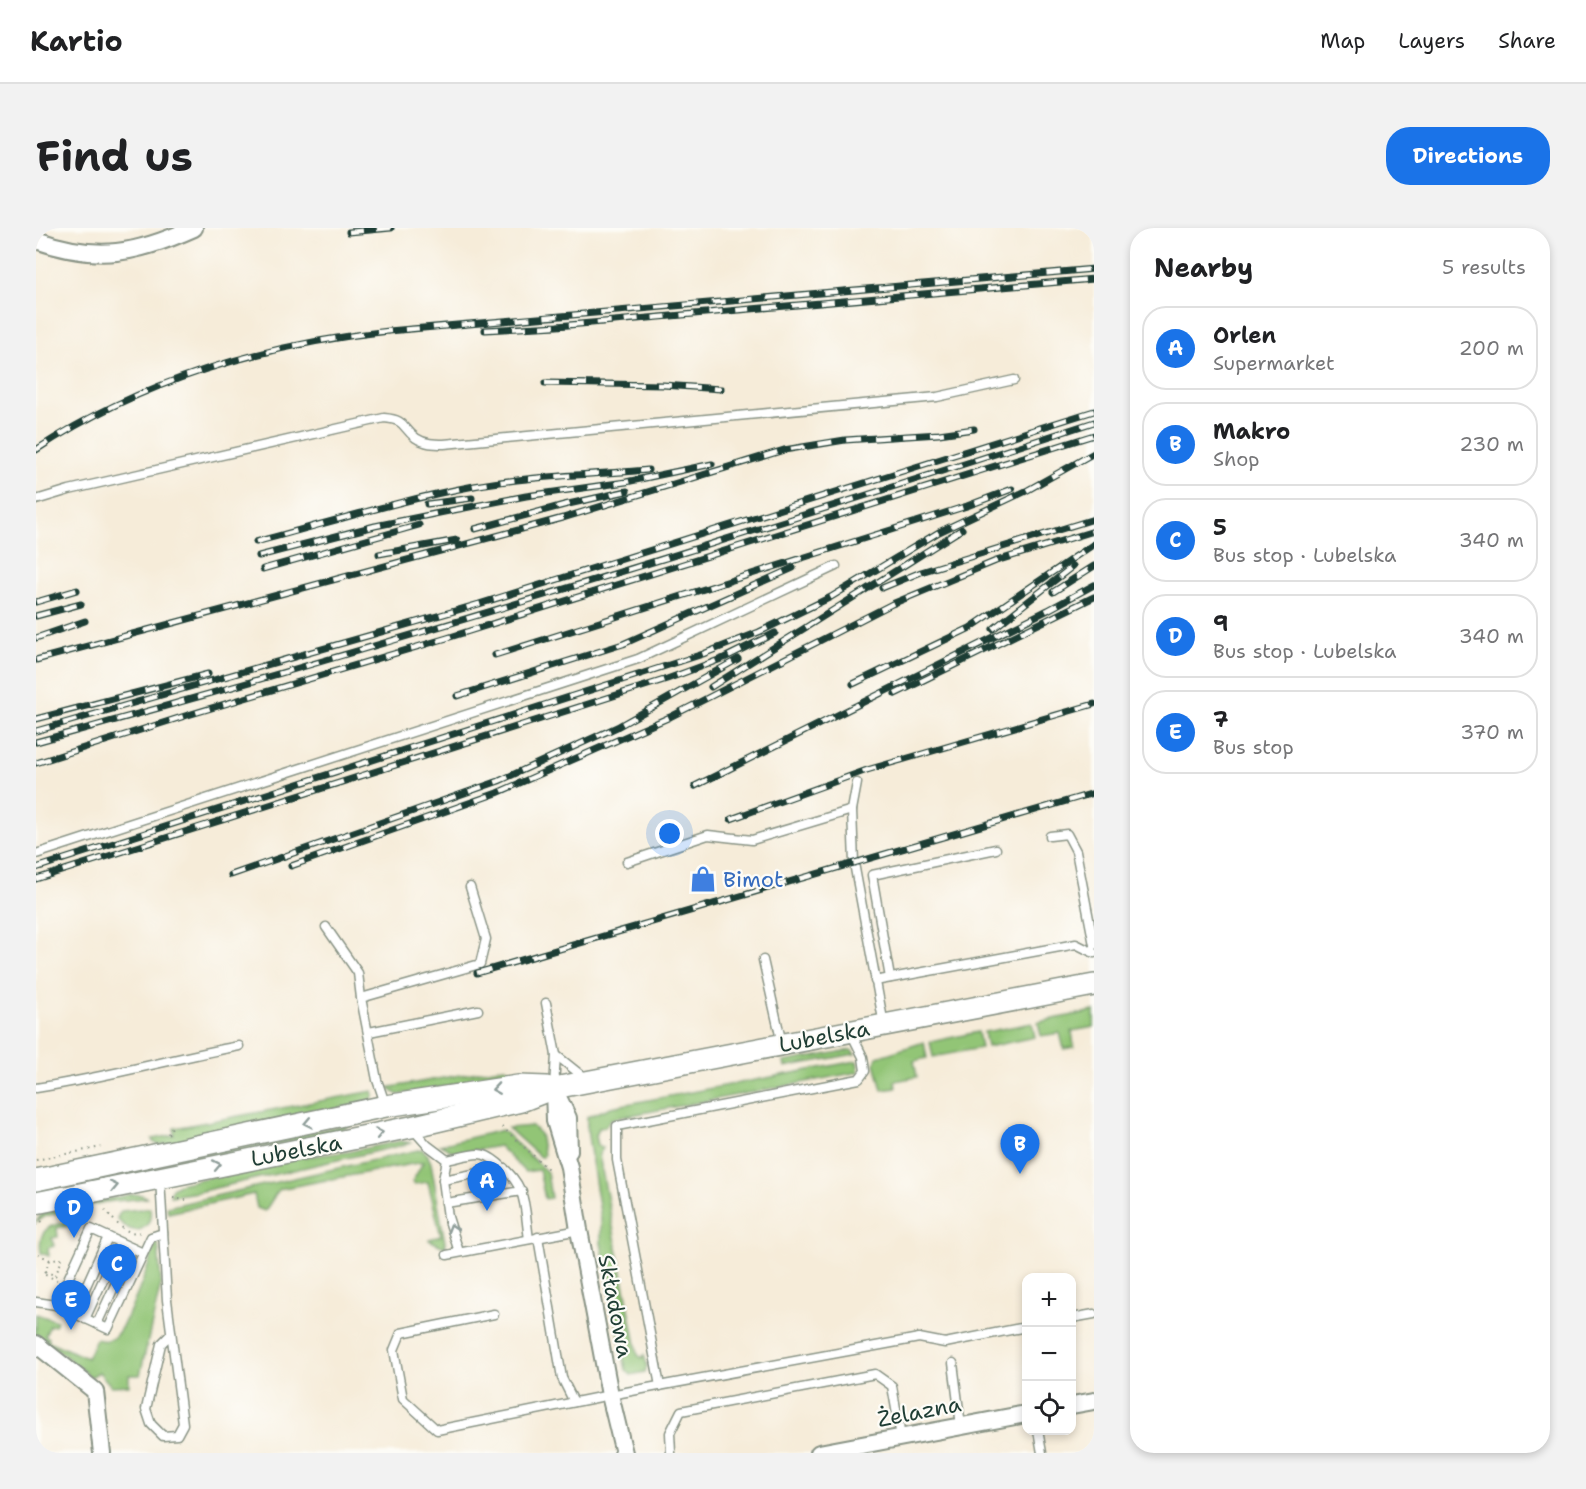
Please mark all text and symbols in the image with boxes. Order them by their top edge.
text: Kartio [30,22,123,60]
text: Map [1320,27,1365,55]
text: Layers [1398,27,1465,55]
text: Share [1498,27,1556,55]
button: Directions [1386,127,1550,185]
text: Find us [36,128,193,184]
text: Nearby [1154,250,1253,285]
text: 5 results [1442,254,1526,280]
text: Orlen [1213,321,1276,350]
text: A [1168,335,1183,361]
text: 200 m [1459,335,1524,361]
text: Supermarket [1213,350,1335,376]
text: Makro [1213,417,1290,446]
text: B [1169,431,1182,457]
text: 230 m [1459,431,1524,457]
text: Shop [1213,446,1260,472]
text: 5 [1213,513,1227,542]
text: C [1169,527,1182,553]
text: 340 m [1459,527,1524,553]
text: Bus stop · Lubelska [1213,542,1396,568]
text: 9 [1213,609,1228,638]
text: D [1168,623,1183,649]
text: 340 m [1459,623,1524,649]
text: Bus stop · Lubelska [1213,638,1396,664]
text: 7 [1213,705,1228,734]
text: E [1169,719,1182,745]
text: 370 m [1460,719,1524,745]
text: Bus stop [1213,734,1294,760]
your location [655,819,684,848]
shop icon: Bimot [688,864,718,894]
place label: Bimot [723,865,784,894]
street label: Lubelska [776,1013,872,1059]
one-way arrow [491,1083,500,1095]
one-way arrow [304,1115,314,1128]
pin: B [1000,1124,1040,1174]
street label: Lubelska [248,1127,344,1173]
one-way arrow [374,1127,384,1140]
one-way arrow [212,1159,222,1172]
pin: A [468,1162,506,1211]
one-way arrow [108,1181,118,1194]
pin: D [54,1188,93,1238]
one-way arrow [447,1223,459,1234]
pin: C [98,1244,136,1294]
street label: Składowa [591,1252,640,1361]
map controls [1022,1273,1076,1435]
button: + [1022,1273,1076,1327]
pin: E [51,1280,90,1330]
button: − [1022,1327,1076,1381]
button: locate [1022,1381,1076,1435]
street label: Żelazna [875,1389,964,1434]

